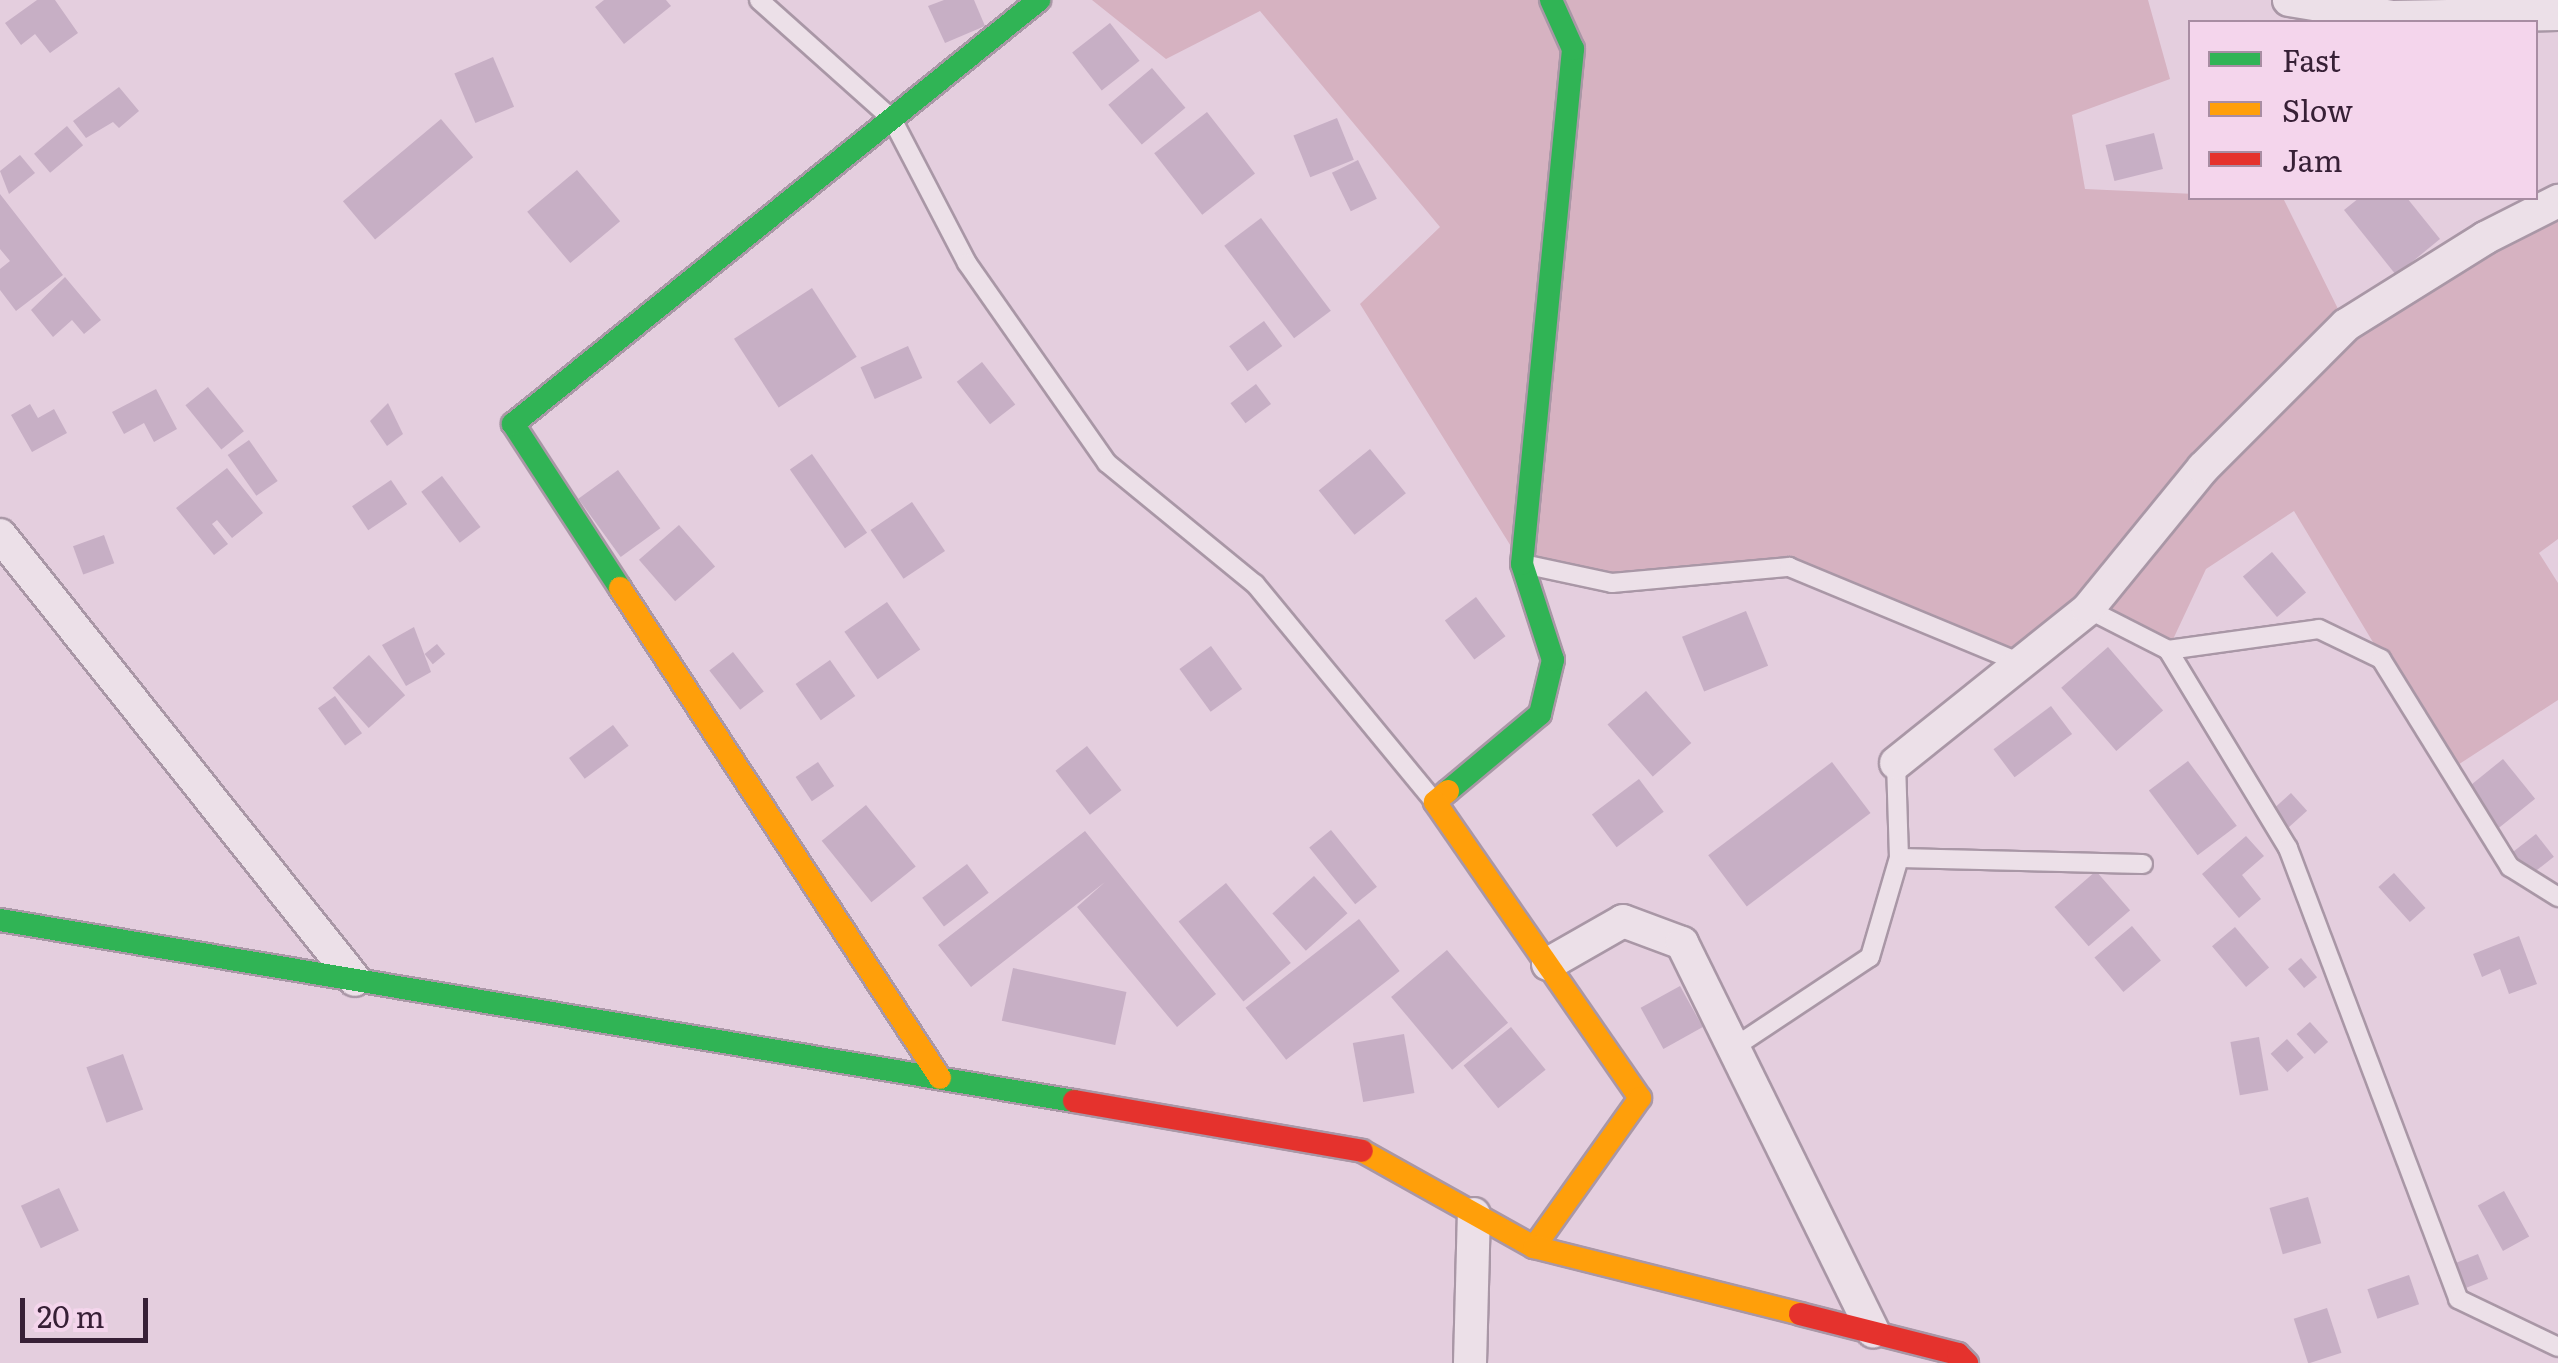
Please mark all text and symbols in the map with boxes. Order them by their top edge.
legend [2188,20,2538,200]
text: Fast [2282,37,2341,81]
text: Slow [2282,87,2353,131]
text: Jam [2282,137,2342,181]
scale bar [25,1278,152,1340]
text: 20 m [37,1293,105,1337]

